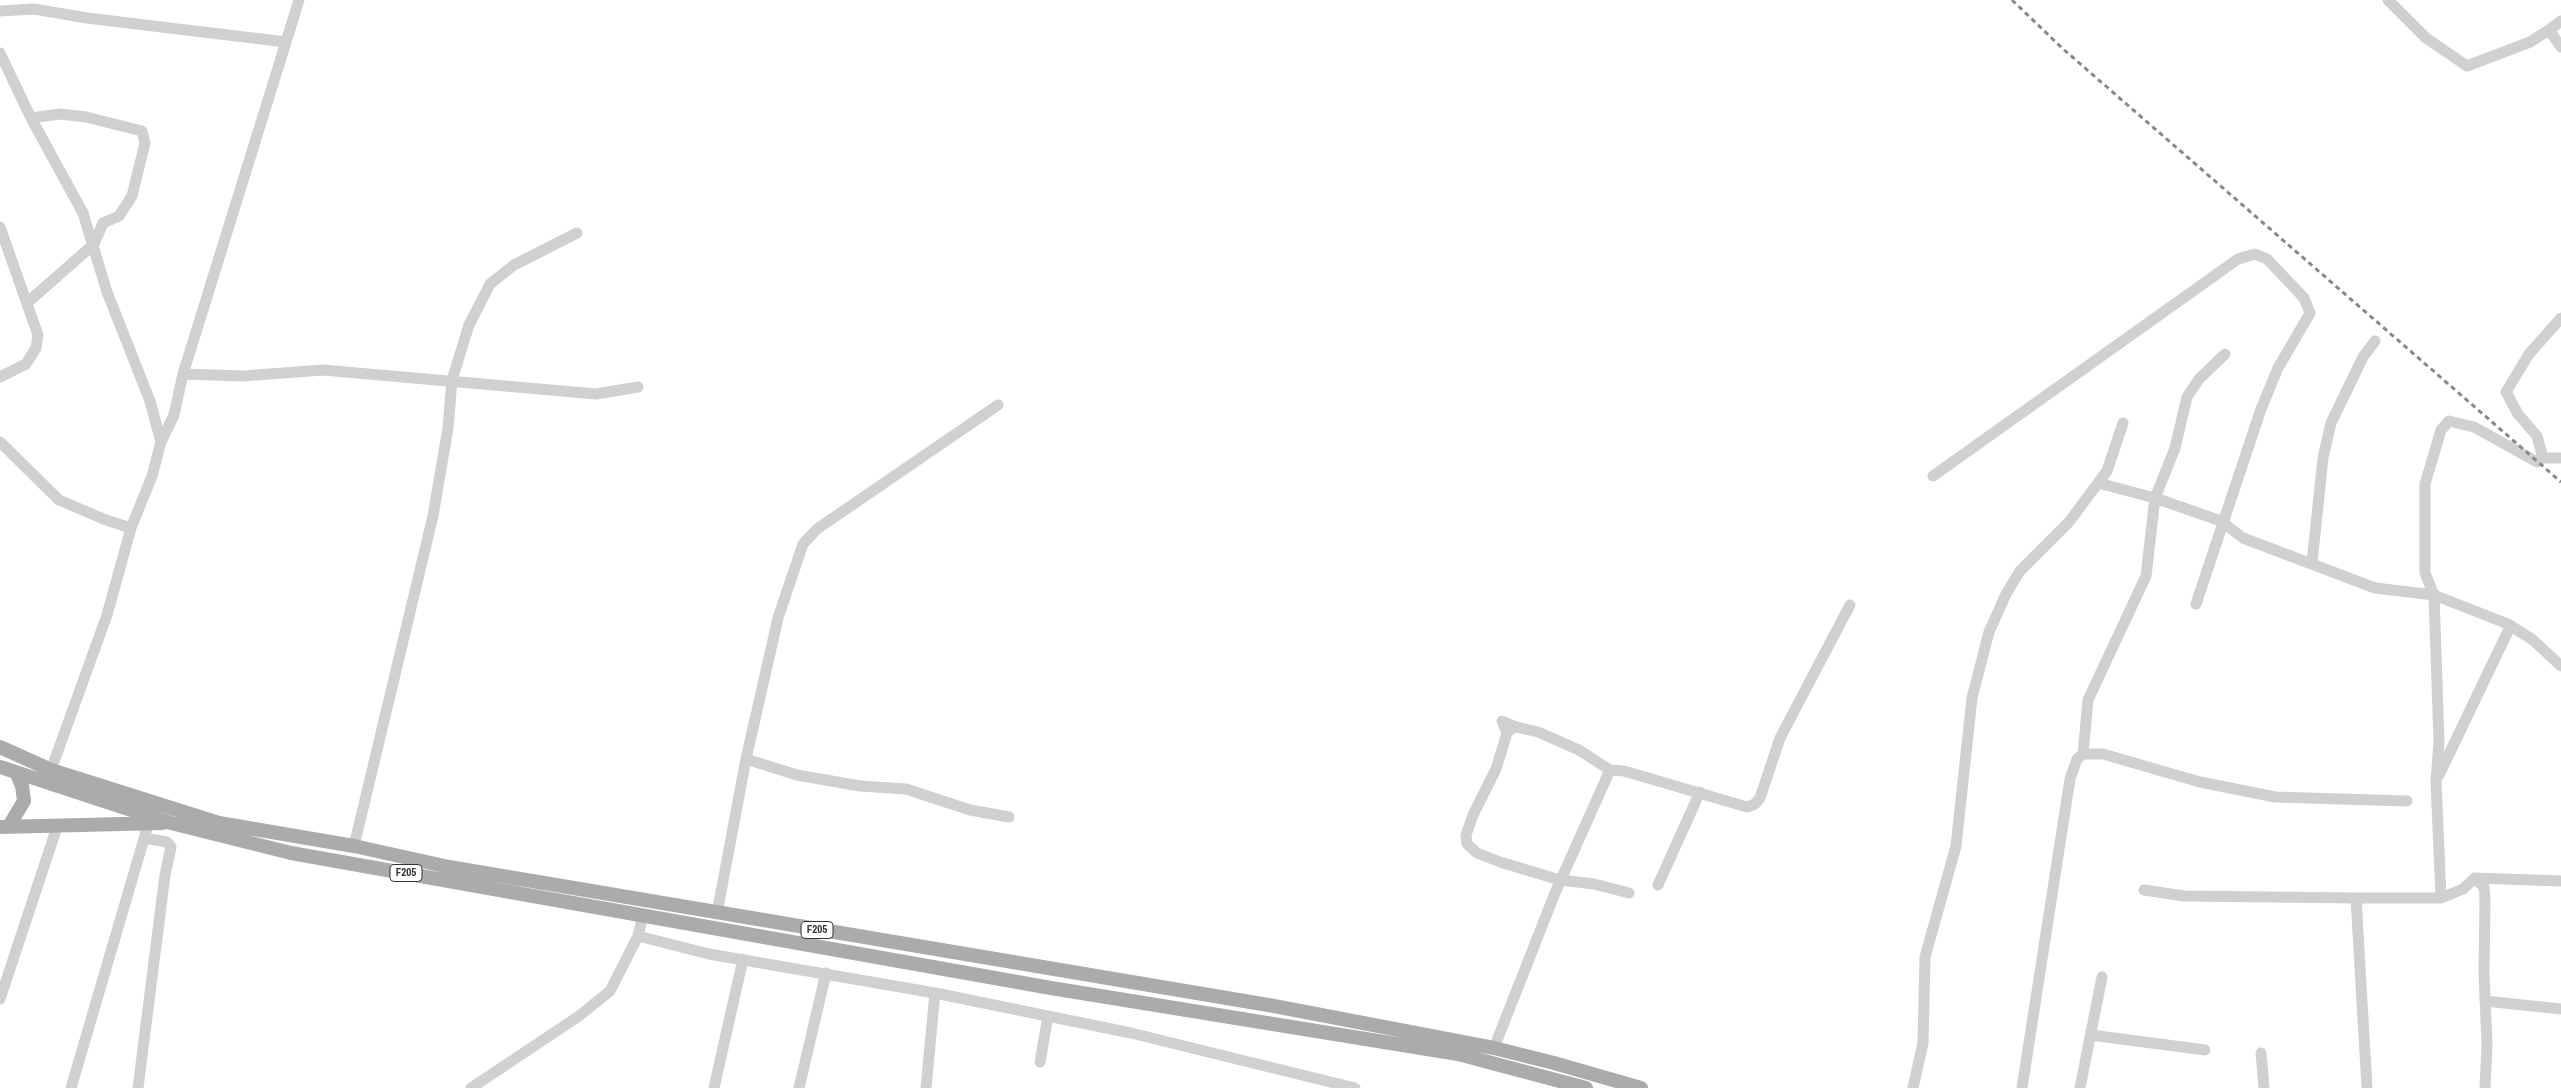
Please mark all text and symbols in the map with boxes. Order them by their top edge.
road number: F205 [390,864,422,881]
road number: F205 [801,922,833,938]

